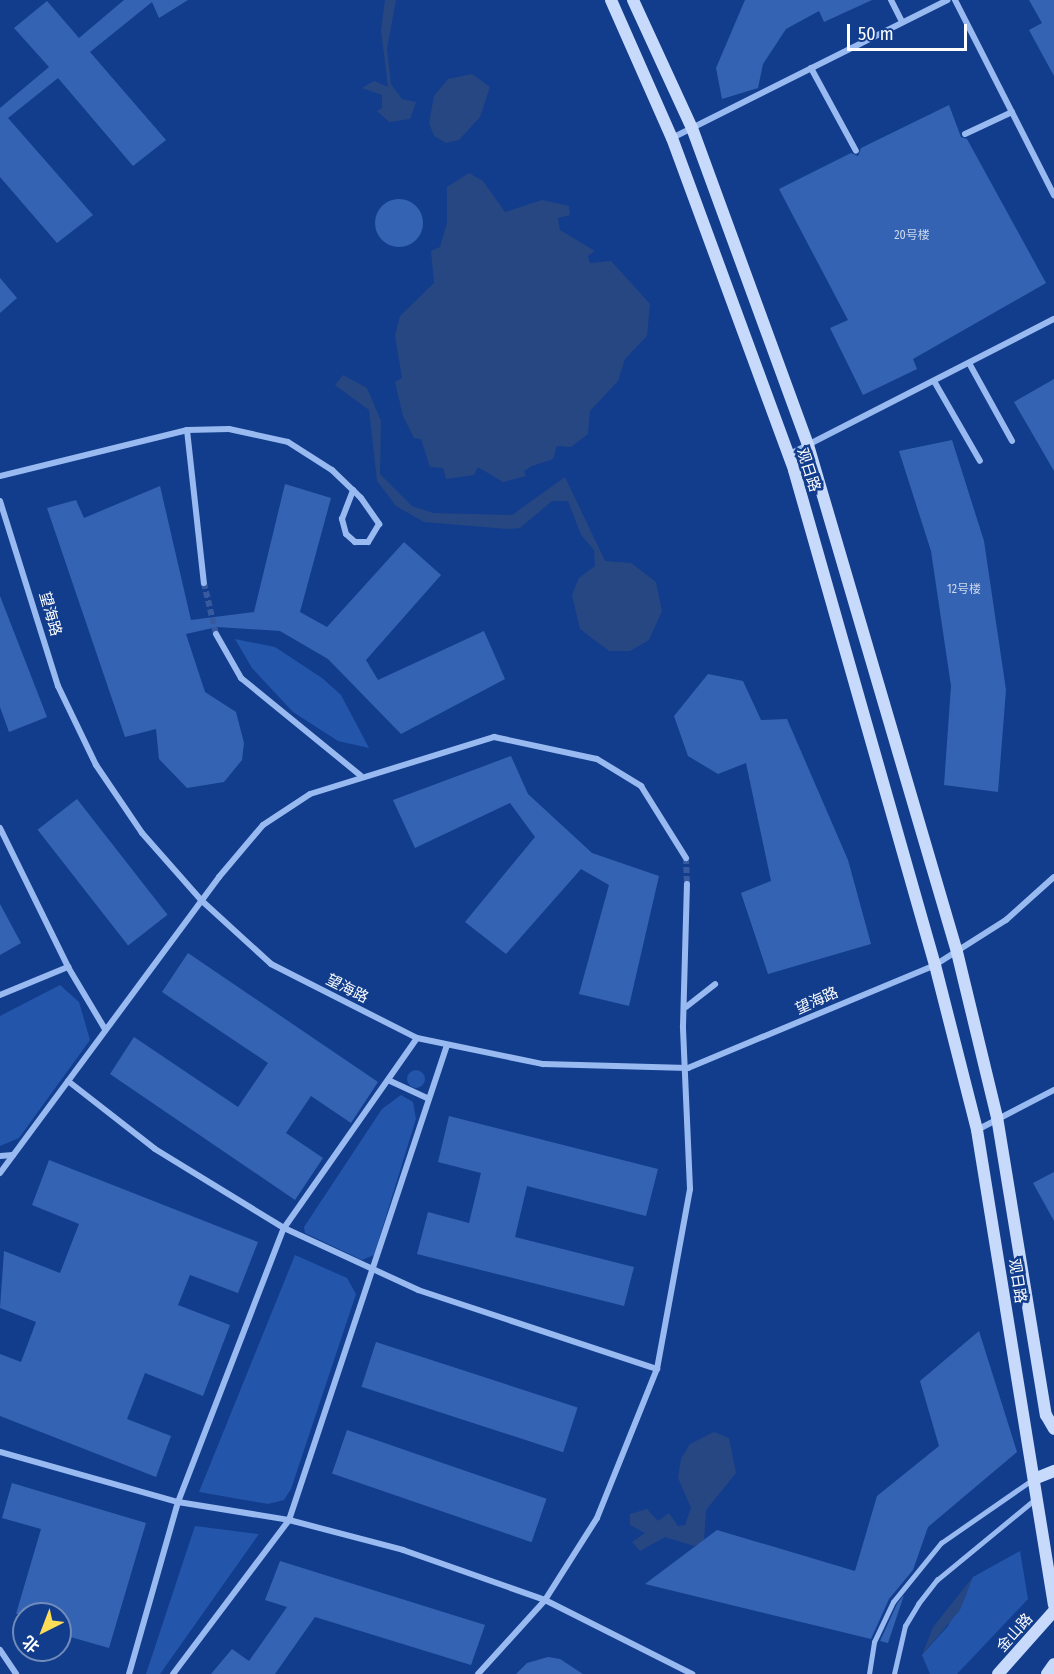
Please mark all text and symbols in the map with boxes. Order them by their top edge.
scale bar [850,12,970,50]
text: 50 m [858,23,894,45]
house number: 20号楼 [894,229,930,243]
street label: 观日路 [792,446,824,494]
house number: 12号楼 [947,583,981,597]
street label: 望海路 [35,590,65,638]
street label: 望海路 [323,971,371,1007]
street label: 望海路 [793,984,841,1018]
street label: 观日路 [1005,1257,1029,1305]
north arrow [12,1602,72,1662]
street label: 金山路 [993,1610,1037,1656]
text: 北 [19,1632,43,1657]

